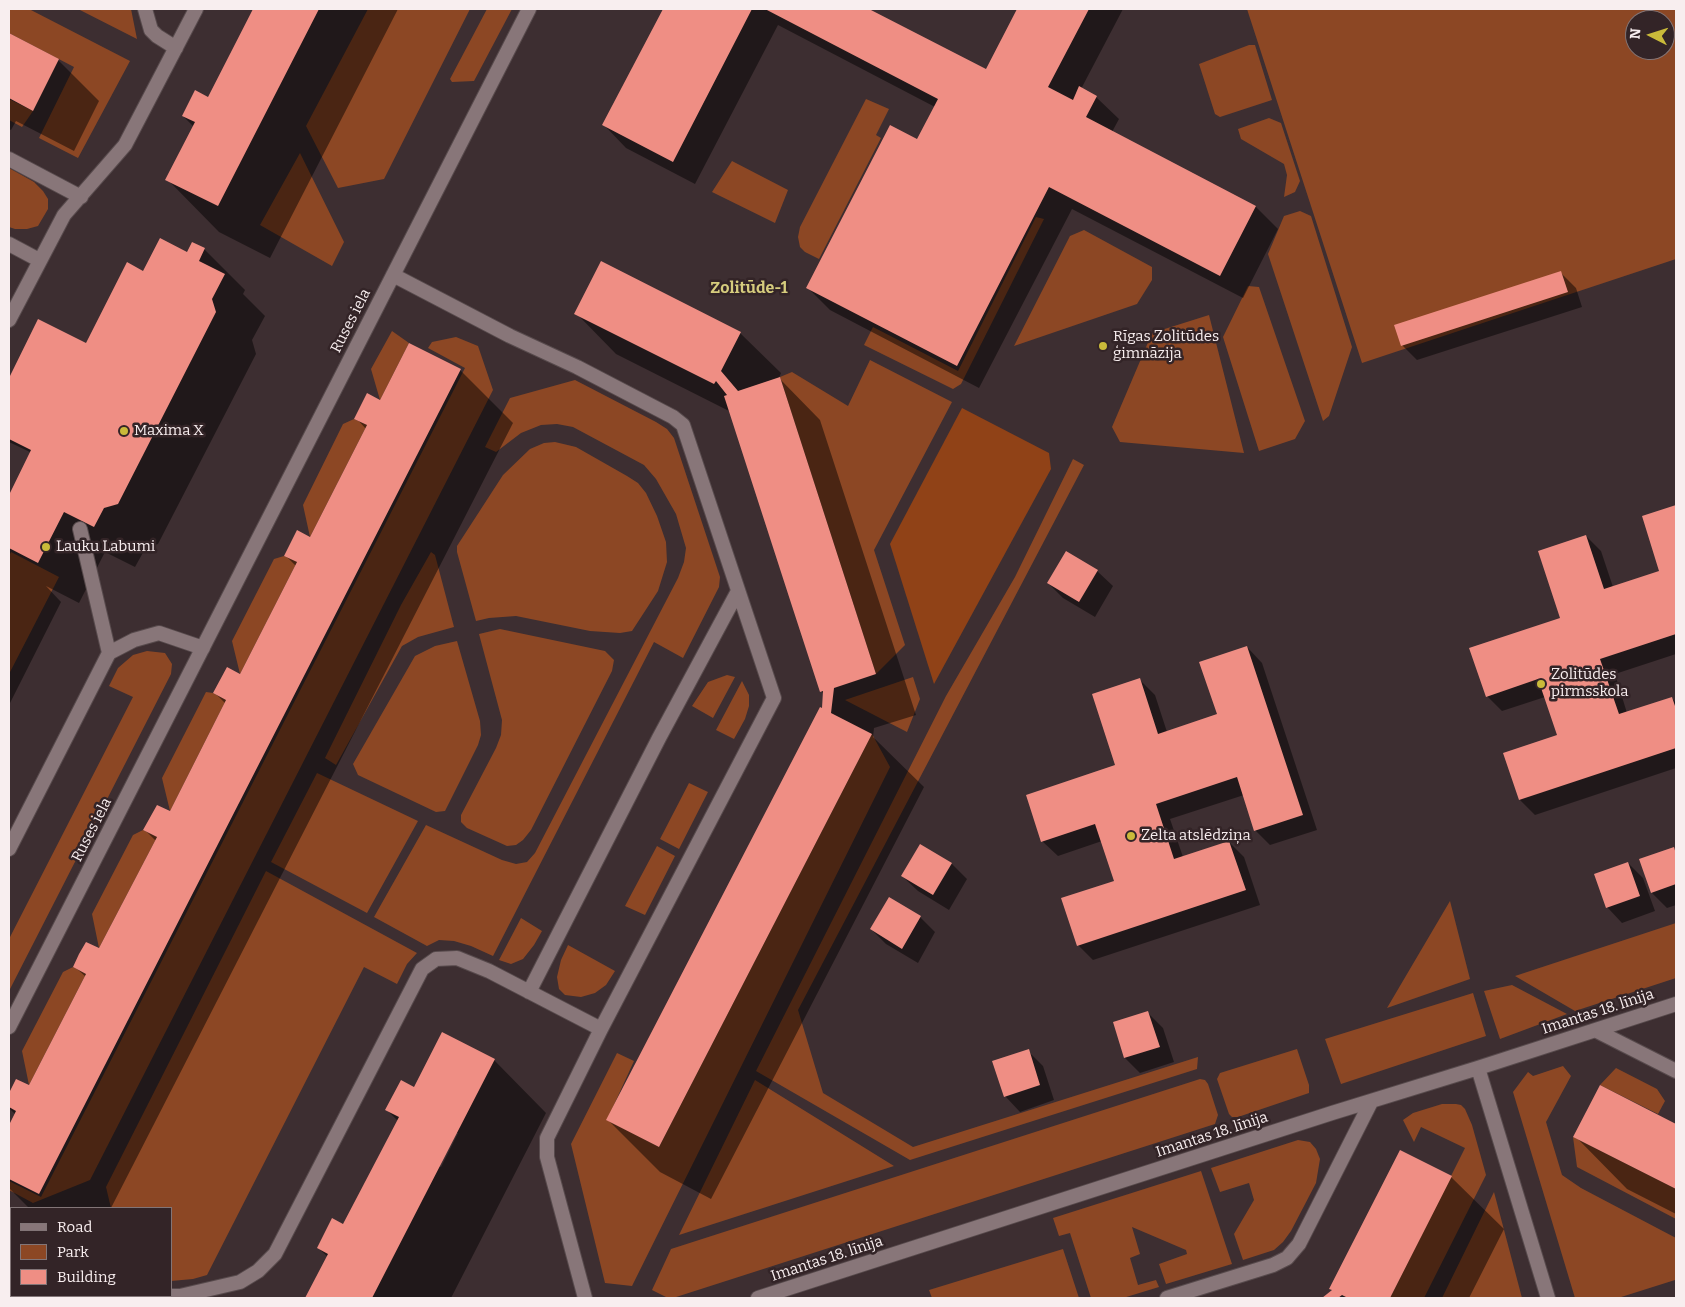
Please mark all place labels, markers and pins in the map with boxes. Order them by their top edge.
place label: Rīgas Zolitūdes ģimnāzija [1113,328,1219,363]
marker: Rīgas Zolitūdes ģimnāzija [1097,340,1109,352]
place label: Maxima X [134,422,204,440]
marker: Maxima X [118,425,130,437]
place label: Lauku Labumi [56,538,155,556]
marker: Lauku Labumi [40,541,52,553]
place label: Zolitūdes pirmsskola [1551,666,1628,701]
marker: Zolitūdes pirmsskola [1535,678,1547,690]
place label: Zelta atslēdziņa [1141,827,1251,845]
marker: Zelta atslēdziņa [1125,830,1137,842]

